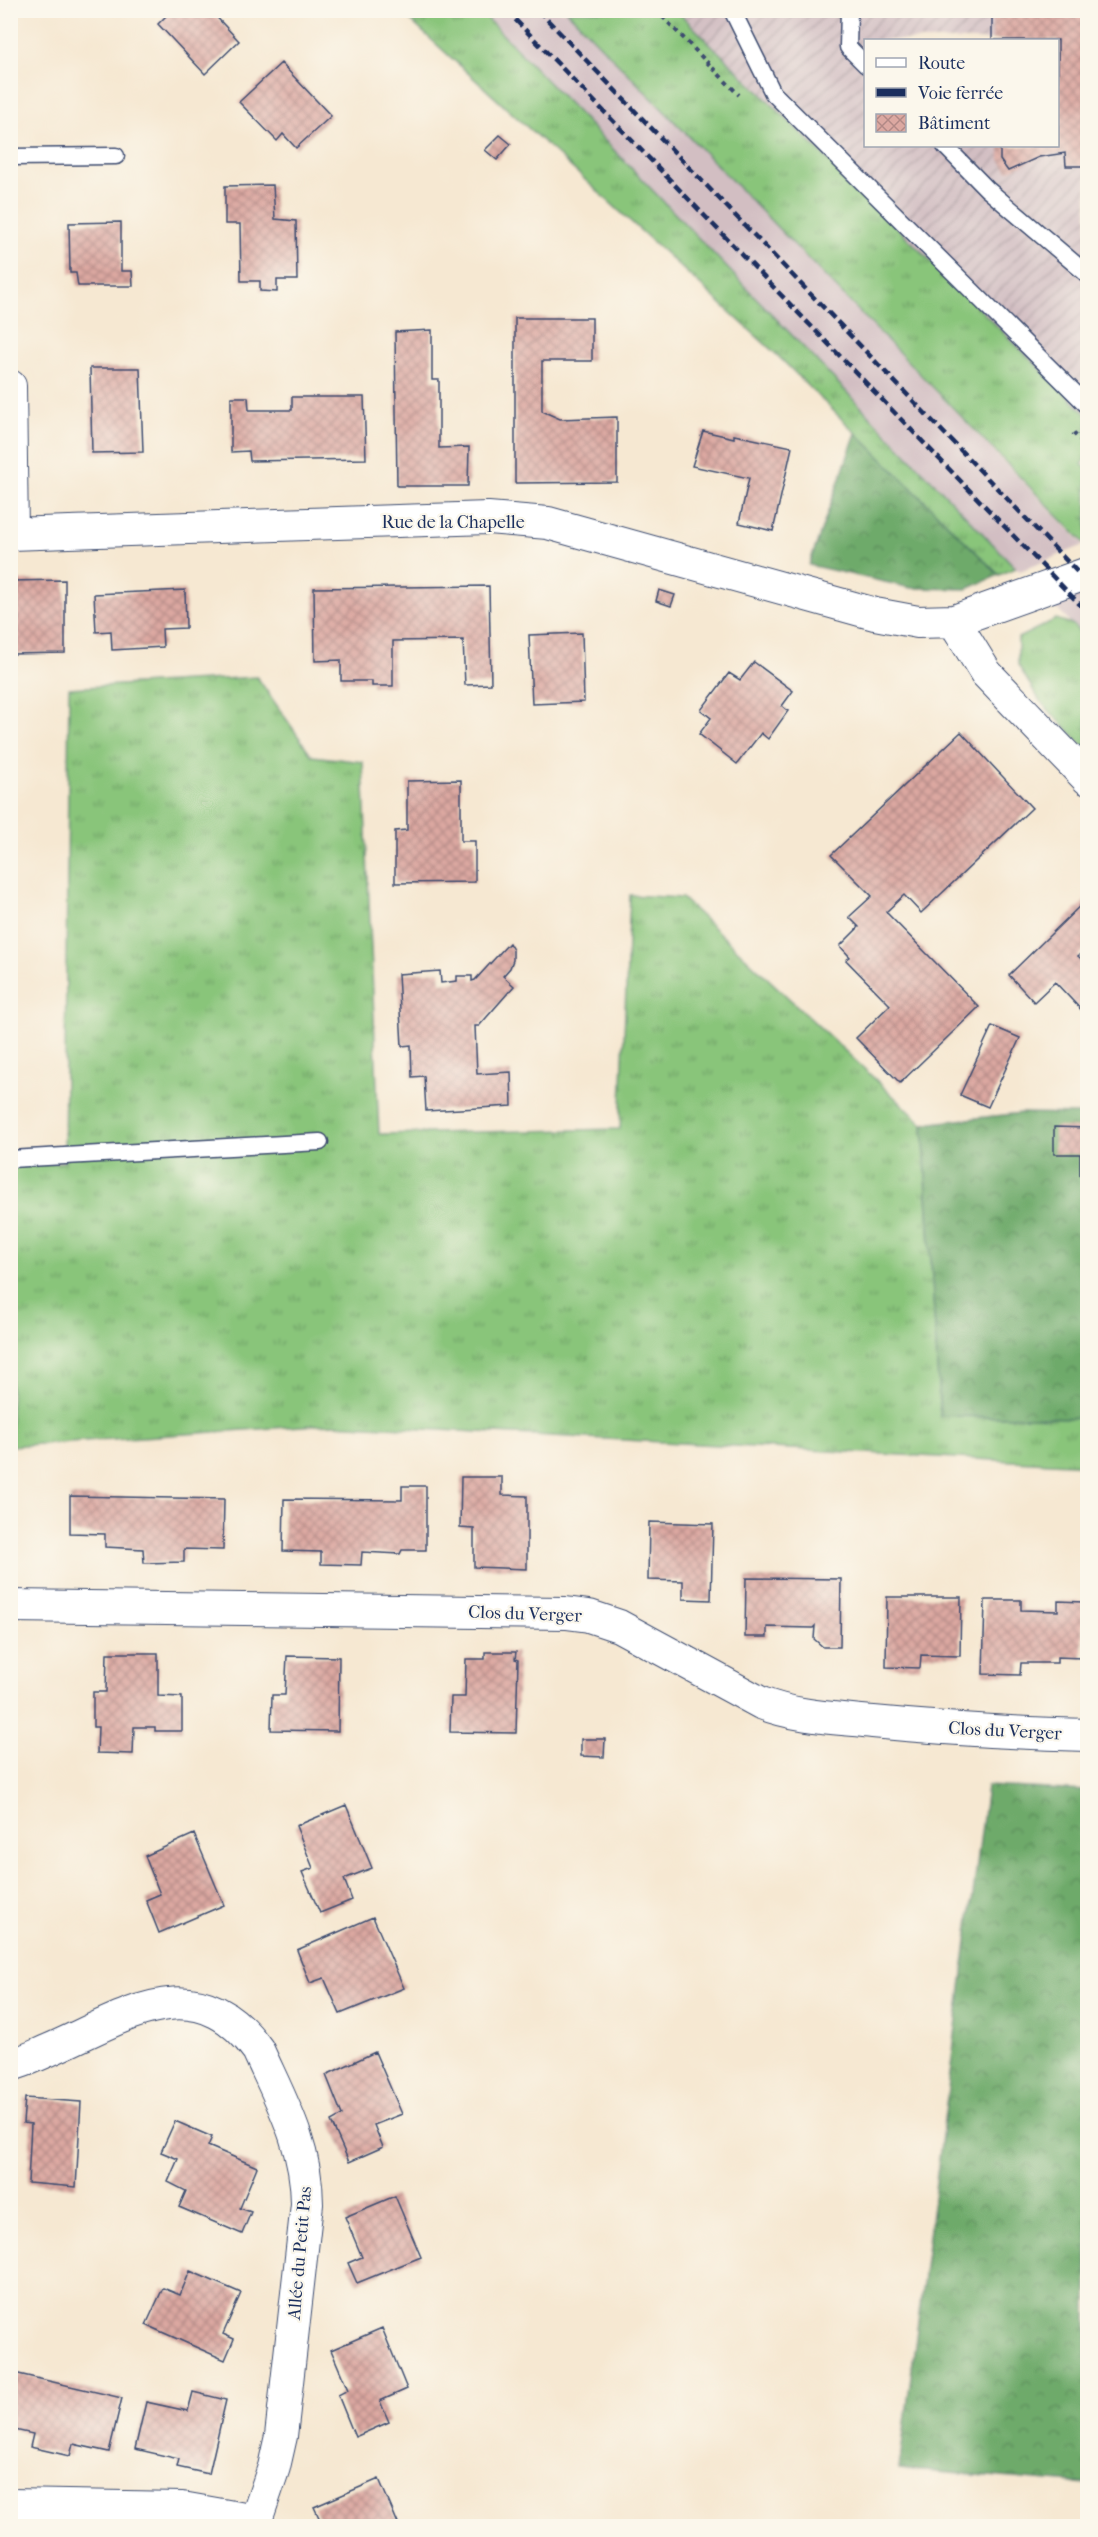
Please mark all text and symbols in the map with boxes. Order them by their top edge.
legend [864,39,1059,147]
text: Route [918,53,965,74]
text: Voie ferrée [917,83,1003,104]
text: Bâtiment [918,113,991,134]
street label: Rue de la Chapelle [381,512,525,533]
street label: Clos du Verger [468,1602,583,1626]
street label: Clos du Verger [948,1718,1063,1744]
street label: Allée du Petit Pas [284,2185,316,2322]

